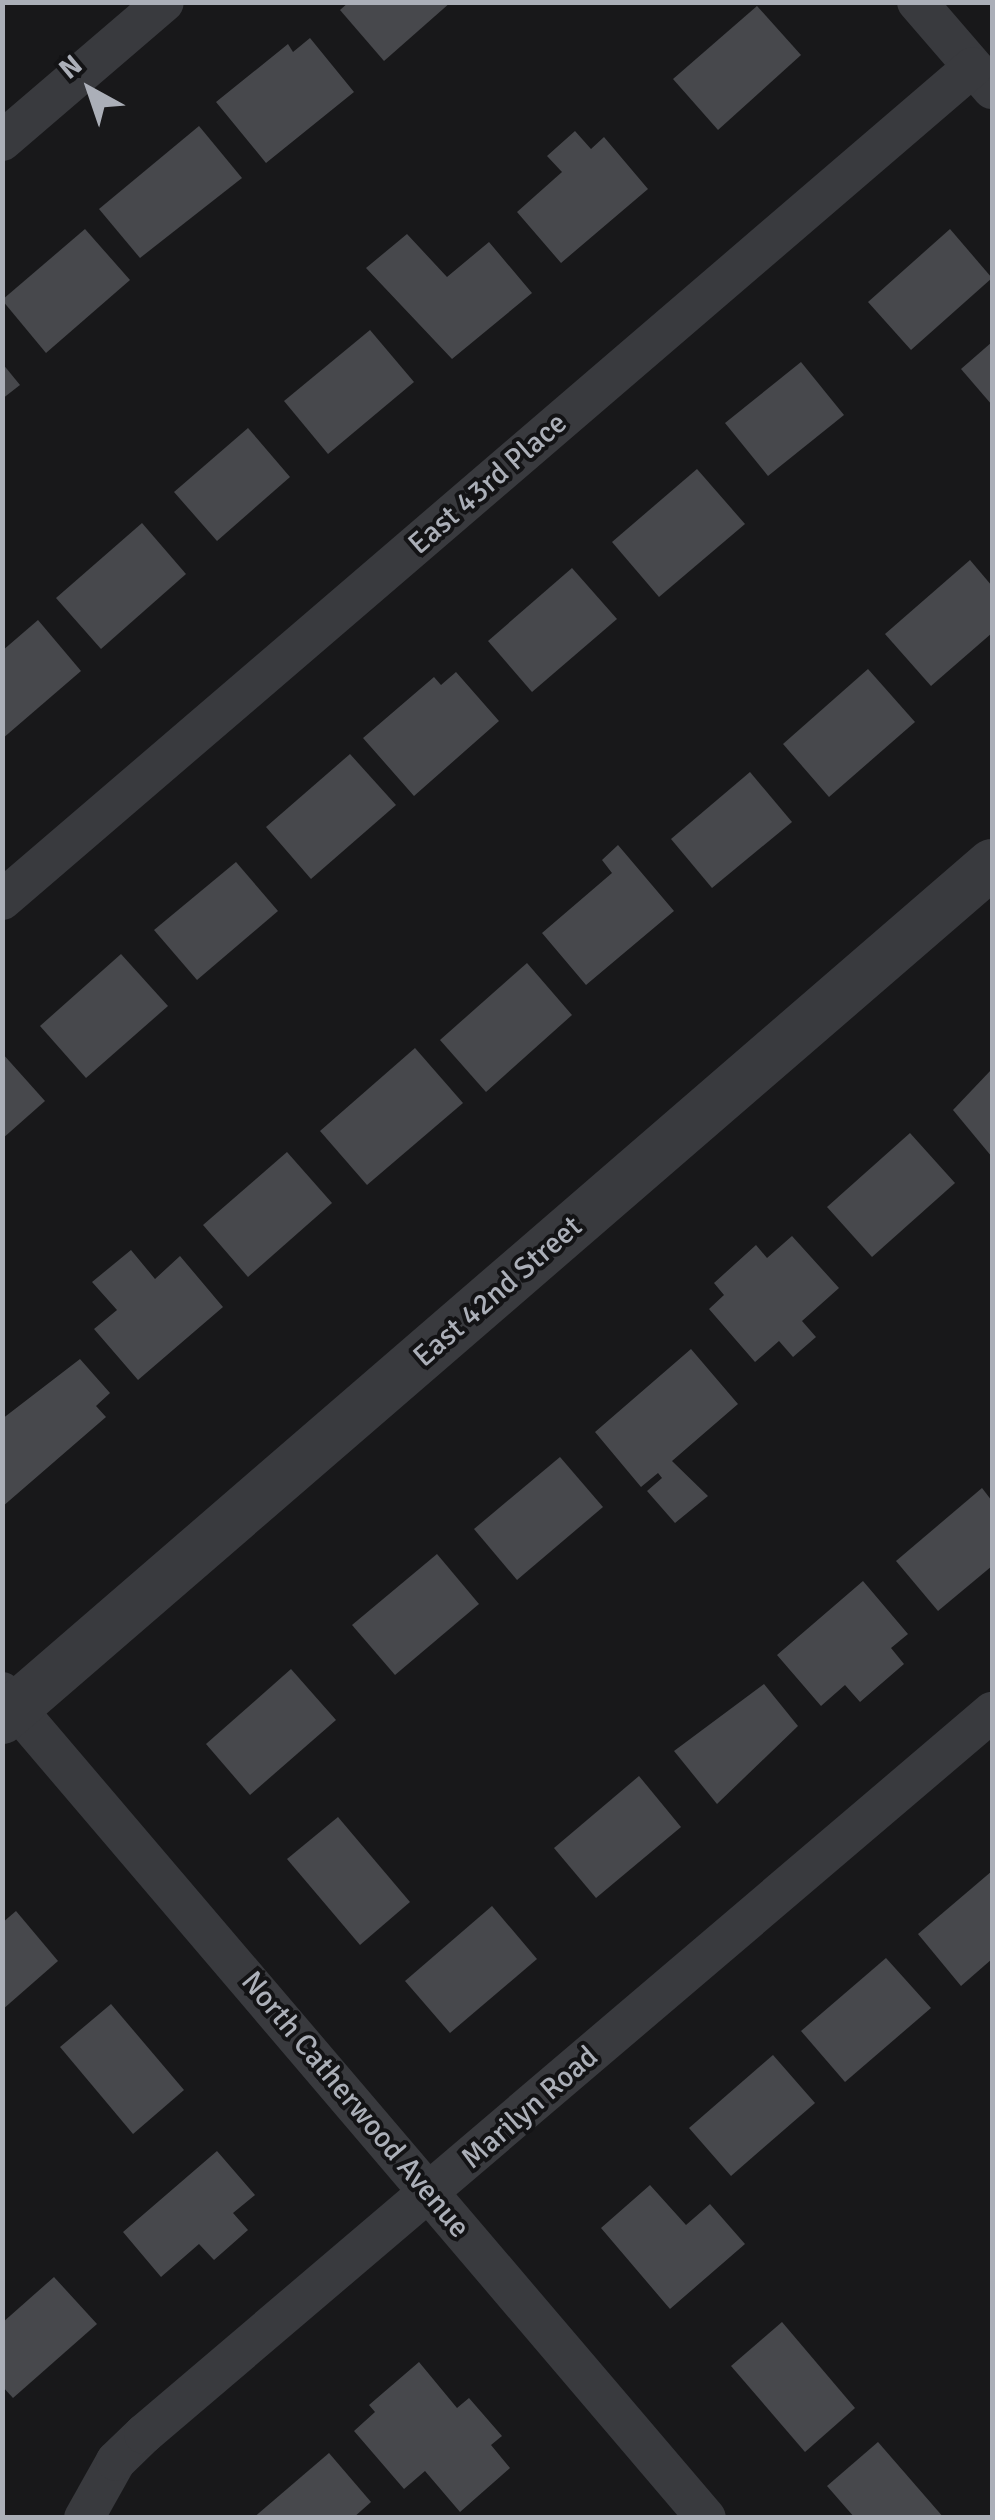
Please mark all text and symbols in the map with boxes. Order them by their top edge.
north arrow [40,40,140,140]
text: N [52,48,89,86]
street label: East 43rd Place [402,406,574,562]
street label: East 42nd Street [406,1209,590,1375]
street label: North Catherwood Avenue [233,1965,477,2245]
street label: Marilyn Road [455,2039,605,2177]

